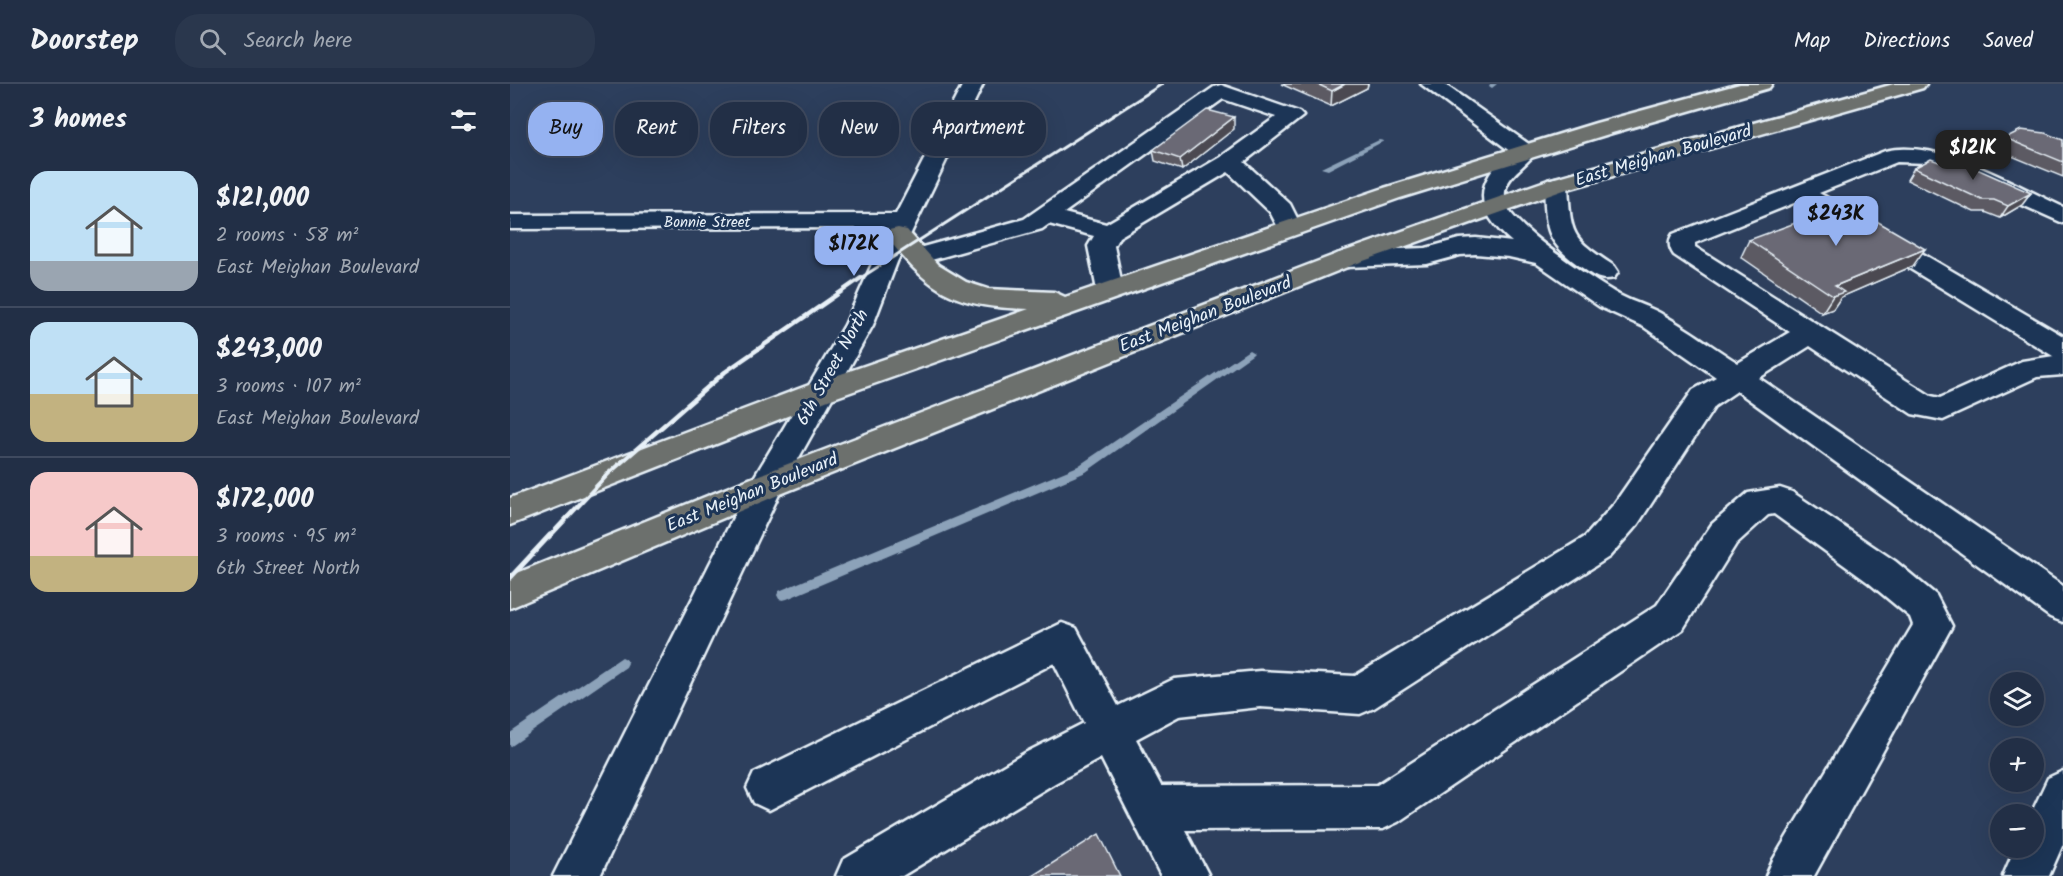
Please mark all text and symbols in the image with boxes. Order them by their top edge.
search box [175,14,595,68]
text: Doorstep [30,19,139,64]
text: Search here [244,24,352,59]
icon: search [196,25,229,58]
text: Map [1794,25,1830,58]
text: Directions [1863,25,1950,58]
text: Saved [1983,25,2033,58]
text: 3 homes [30,99,127,141]
chip: Buy [528,102,603,156]
chip: Rent [615,102,698,156]
chip: Filters [710,102,807,156]
chip: New [819,102,899,156]
chip: Apartment [911,102,1046,156]
icon: filters [447,104,480,137]
street label: East Meighan Boulevard [1572,117,1756,196]
pin: $121K [1931,130,2015,181]
text: $121K [1949,133,1997,165]
text: $121,000 [216,178,309,220]
icon: home [78,195,150,267]
pin: $243K [1794,196,1878,247]
text: $243K [1807,199,1865,231]
street label: Bonnie Street [664,211,751,235]
text: 2 rooms · 58 m² [216,220,358,252]
pin: $172K [812,226,896,277]
text: $172K [828,229,880,261]
text: East Meighan Boulevard [216,252,419,284]
street label: East Meighan Boulevard [1115,269,1297,362]
street label: 6th Street North [789,304,877,431]
text: $243,000 [216,329,322,371]
icon: home [78,346,150,418]
text: 3 rooms · 107 m² [216,371,361,403]
text: East Meighan Boulevard [216,403,419,435]
street label: East Meighan Boulevard [662,445,844,541]
text: $172,000 [216,479,314,521]
icon: home [78,496,150,568]
text: 3 rooms · 95 m² [216,521,356,553]
text: 6th Street North [216,553,360,585]
map controls [1990,672,2044,858]
button: layers [1990,672,2044,726]
button: + [1990,738,2044,792]
button: − [1990,804,2044,858]

